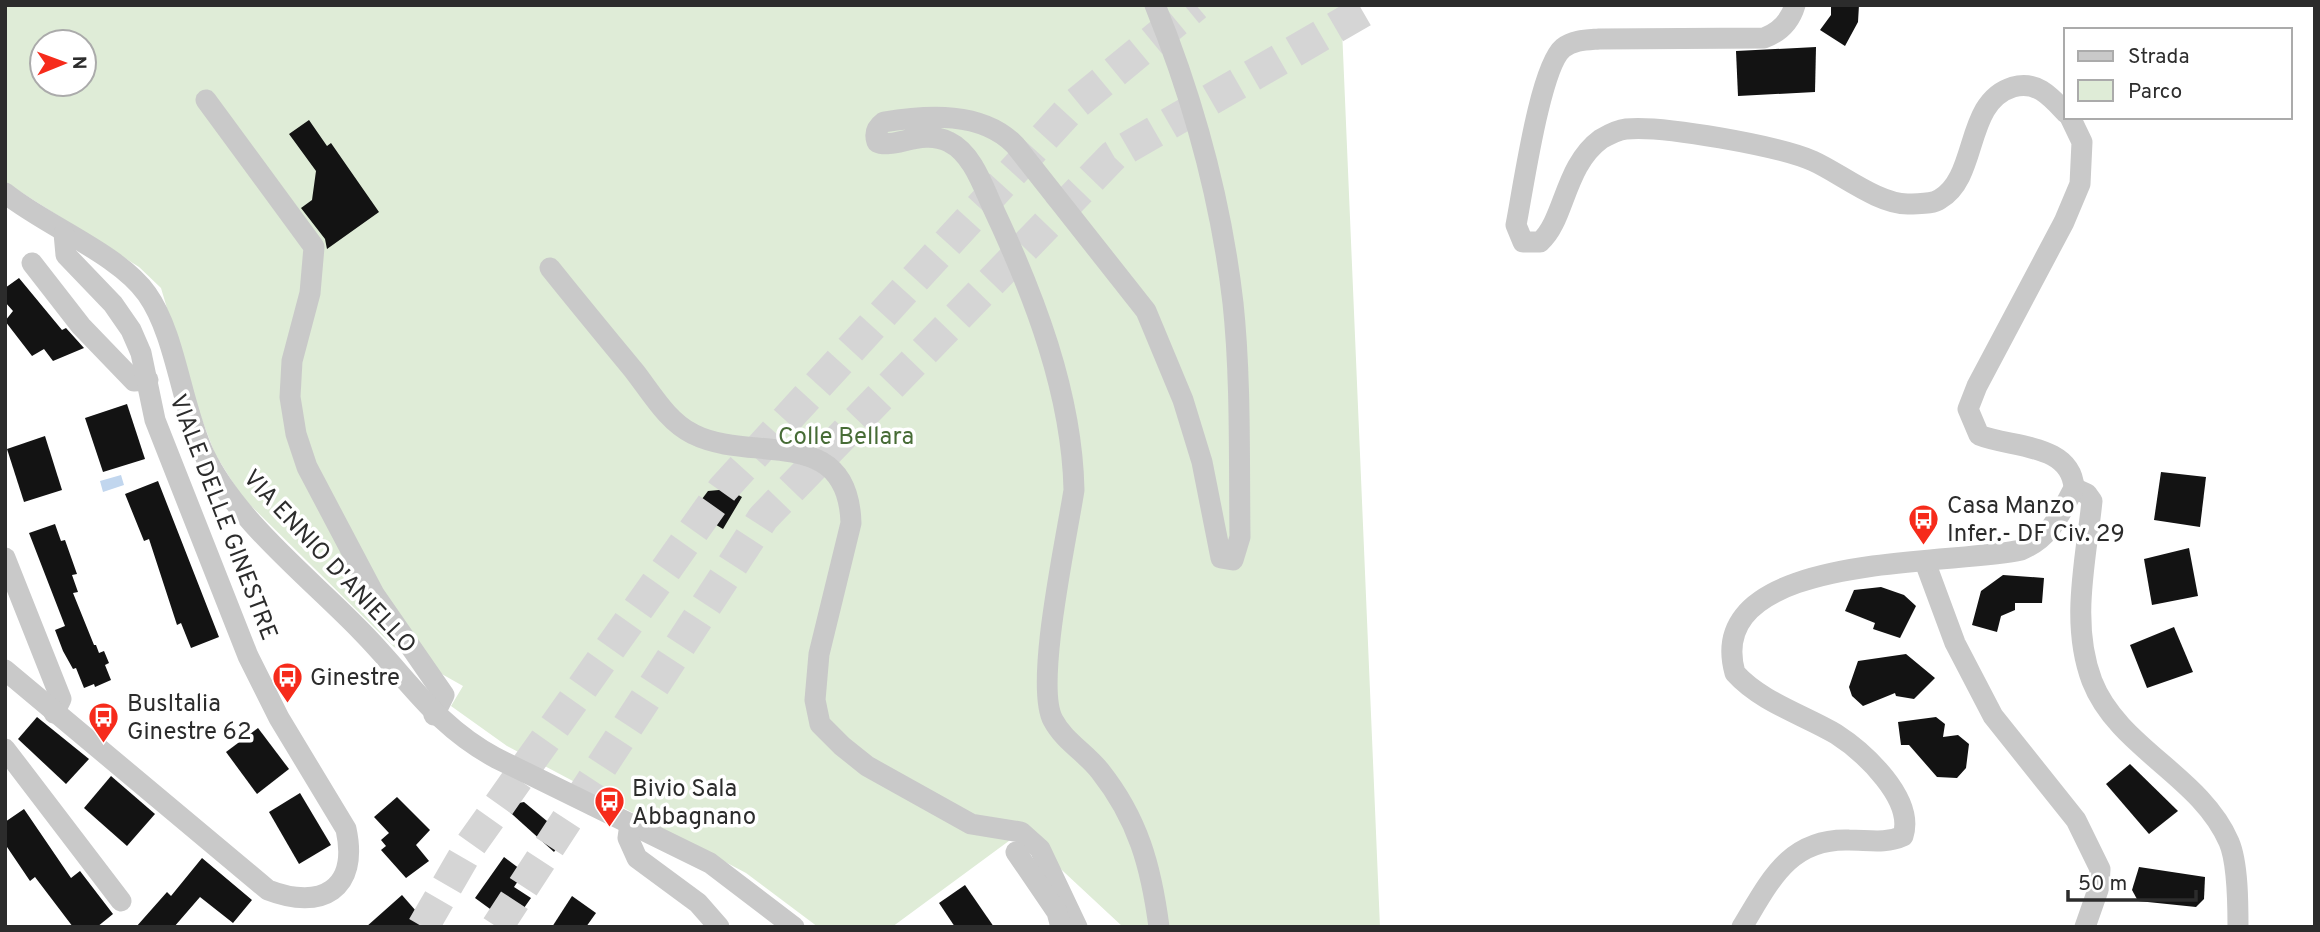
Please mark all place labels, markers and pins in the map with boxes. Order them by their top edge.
place label: Casa Manzo Infer.- DF Civ. 29 [1947,492,2125,550]
bus stop icon: Casa Manzo Infer.- DF Civ. 29 [1907,502,1941,546]
bus stop icon: Ginestre [270,660,304,704]
place label: Ginestre [310,664,400,694]
place label: BusItalia Ginestre 62 [127,690,252,748]
bus stop icon: BusItalia Ginestre 62 [87,700,121,744]
place label: Bivio Sala Abbagnano [632,775,756,833]
bus stop icon: Bivio Sala Abbagnano [592,785,626,829]

